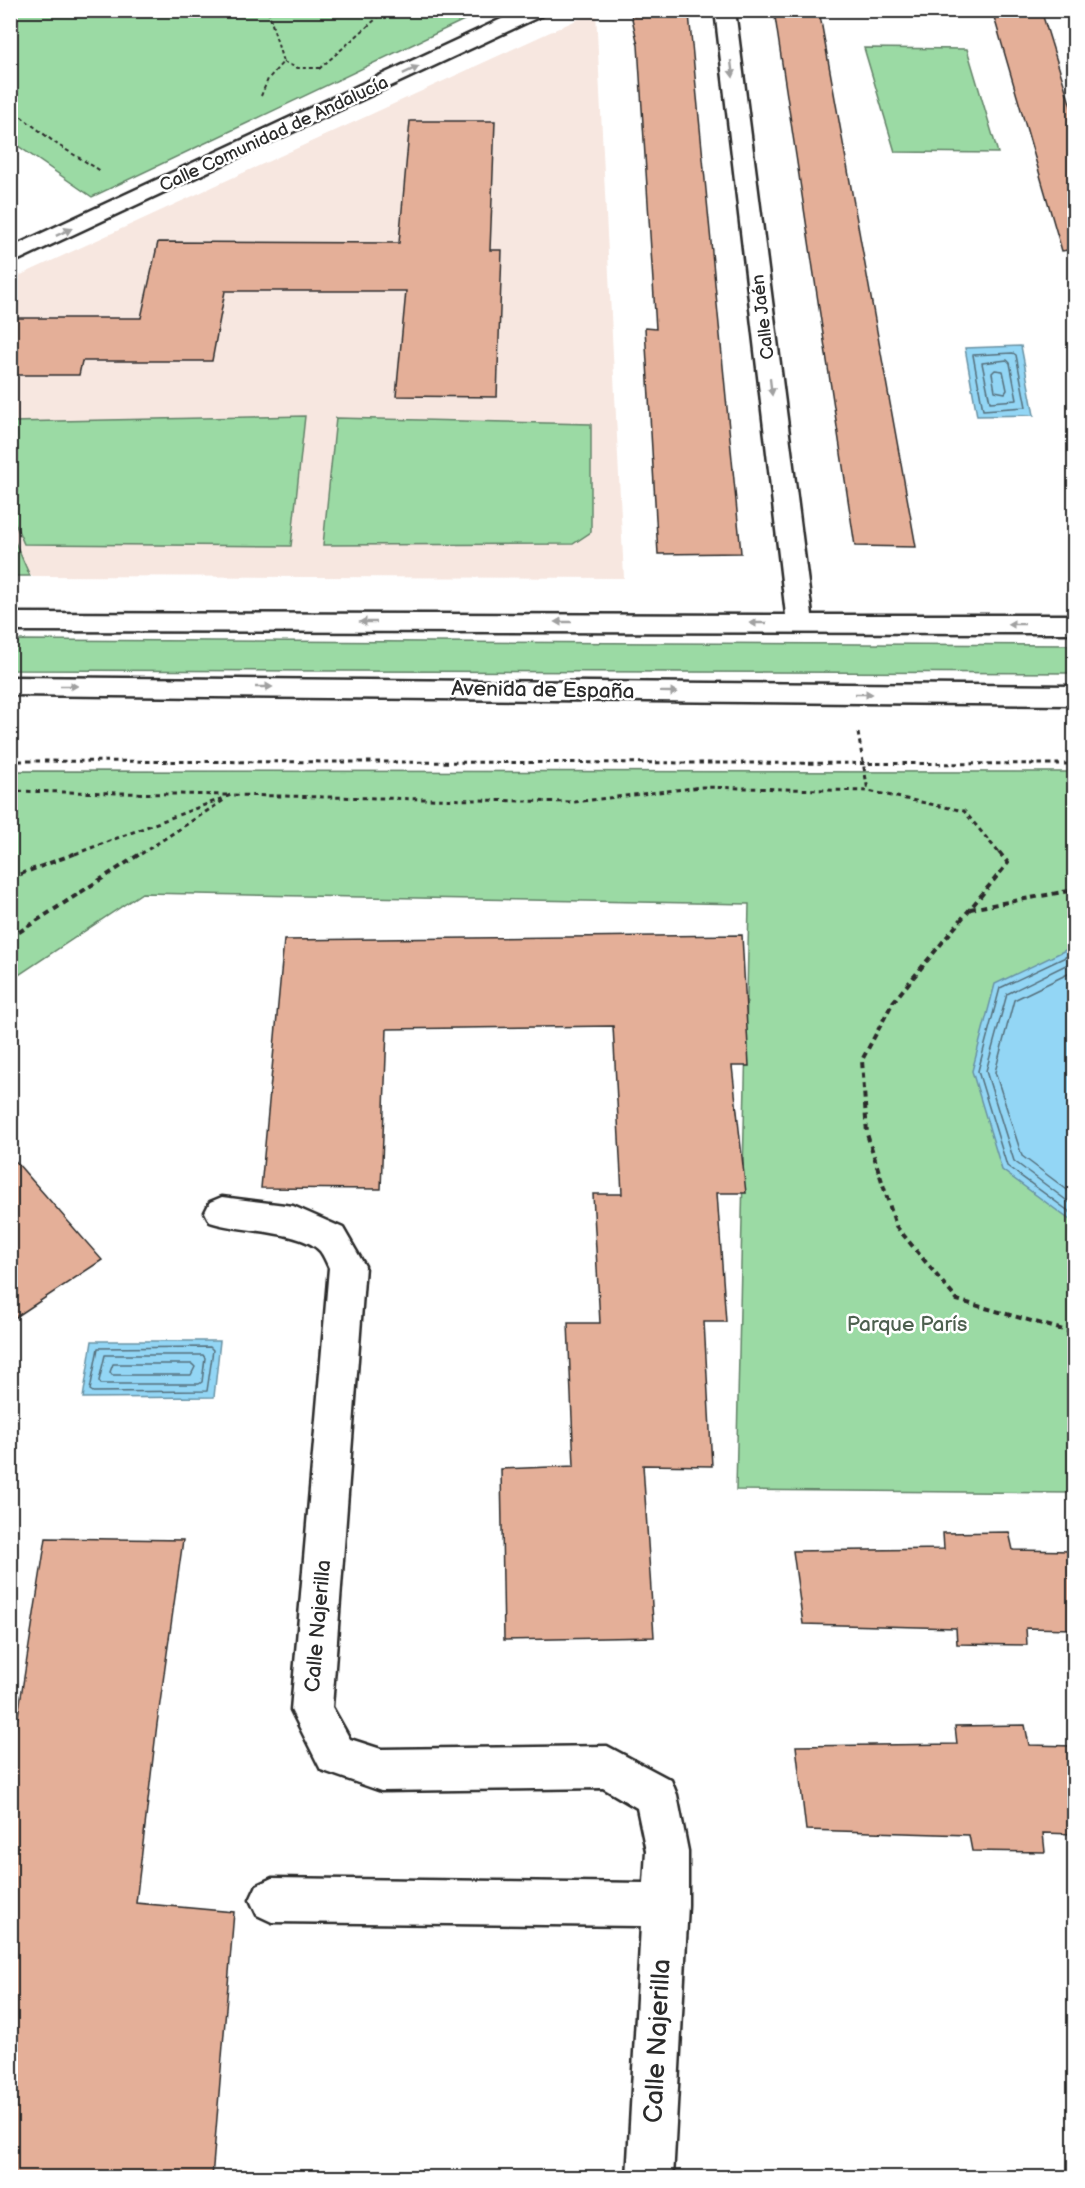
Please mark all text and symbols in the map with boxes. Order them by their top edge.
one-way arrow [728,59,737,78]
one-way arrow [403,65,420,74]
street label: Calle Comunidad de Andalucía [156,72,392,196]
one-way arrow [55,228,72,237]
street label: Calle Jaén [747,273,779,361]
one-way arrow [766,378,776,397]
one-way arrow [359,617,378,627]
one-way arrow [554,617,573,627]
one-way arrow [749,618,768,628]
one-way arrow [1007,619,1026,629]
street label: Avenida de España [451,676,635,704]
one-way arrow [59,682,78,691]
one-way arrow [254,682,273,692]
one-way arrow [659,687,678,696]
one-way arrow [854,689,873,699]
park label: Parque París [847,1312,967,1337]
street label: Calle Najerilla [300,1559,336,1693]
street label: Calle Najerilla [638,1958,678,2124]

